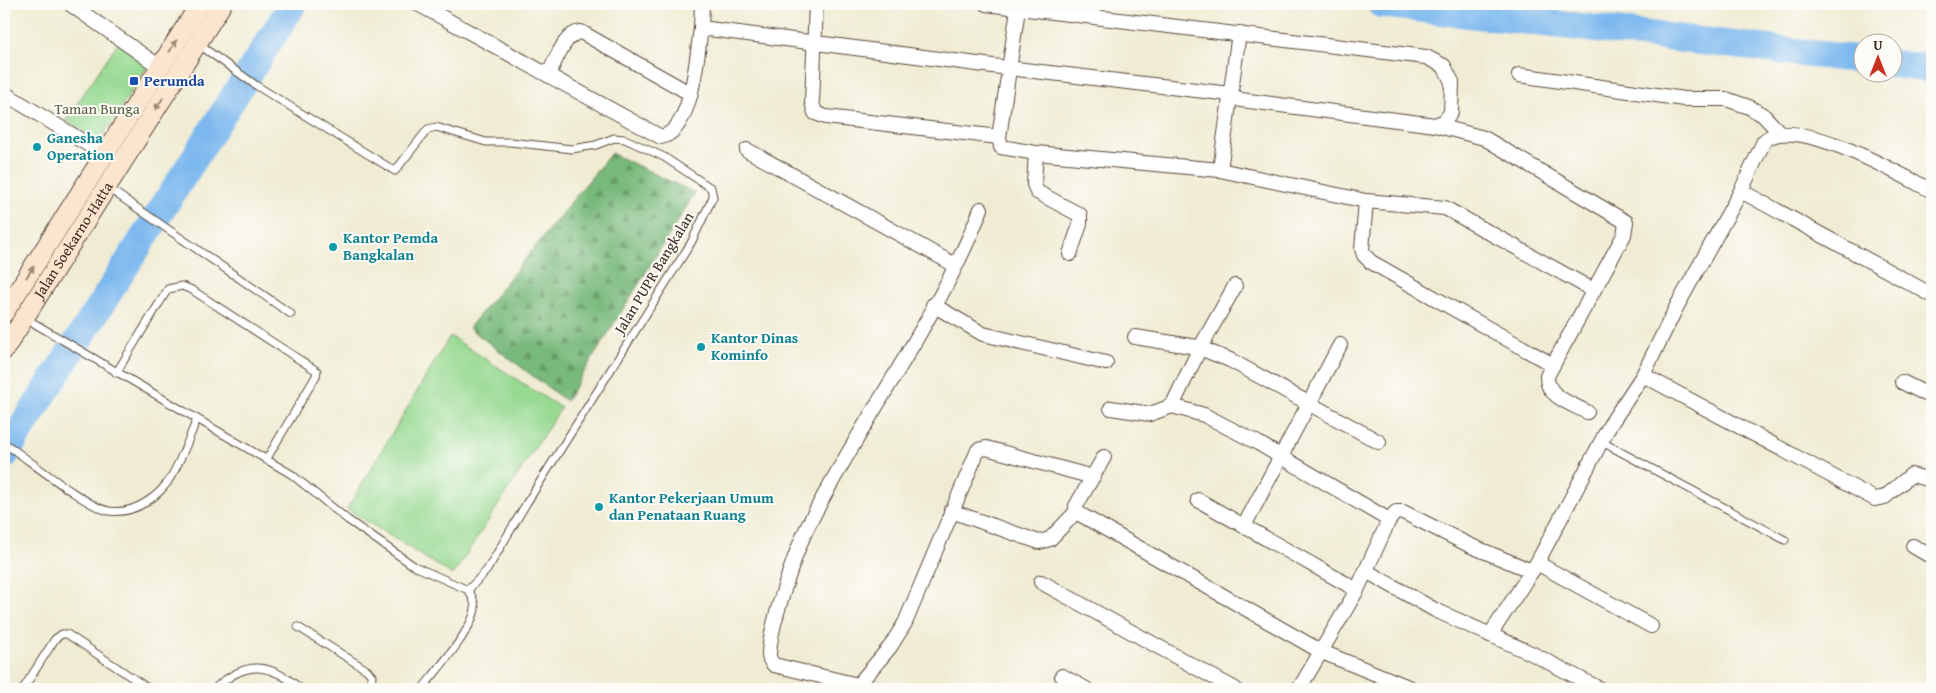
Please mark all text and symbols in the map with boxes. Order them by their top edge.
north arrow [1854,32,1904,82]
text: U [1873,35,1883,55]
one-way arrow [169,39,178,52]
place label: Perumda [144,70,205,91]
marker: Perumda [128,75,140,87]
park label: Taman Bunga [54,98,140,119]
one-way arrow [154,98,164,111]
place label: Ganesha Operation [47,127,114,165]
marker: Ganesha Operation [31,141,43,153]
street label: Jalan Soekarno-Hatta [27,178,117,304]
street label: Jalan PUPR Bangkalan [608,207,699,339]
place label: Kantor Pemda Bangkalan [343,227,438,265]
marker: Kantor Pemda Bangkalan [327,241,339,253]
one-way arrow [25,265,35,278]
place label: Kantor Dinas Kominfo [711,327,798,365]
marker: Kantor Dinas Kominfo [695,341,707,353]
place label: Kantor Pekerjaan Umum dan Penataan Ruang [609,487,774,525]
marker: Kantor Pekerjaan Umum dan Penataan Ruang [593,501,605,513]

